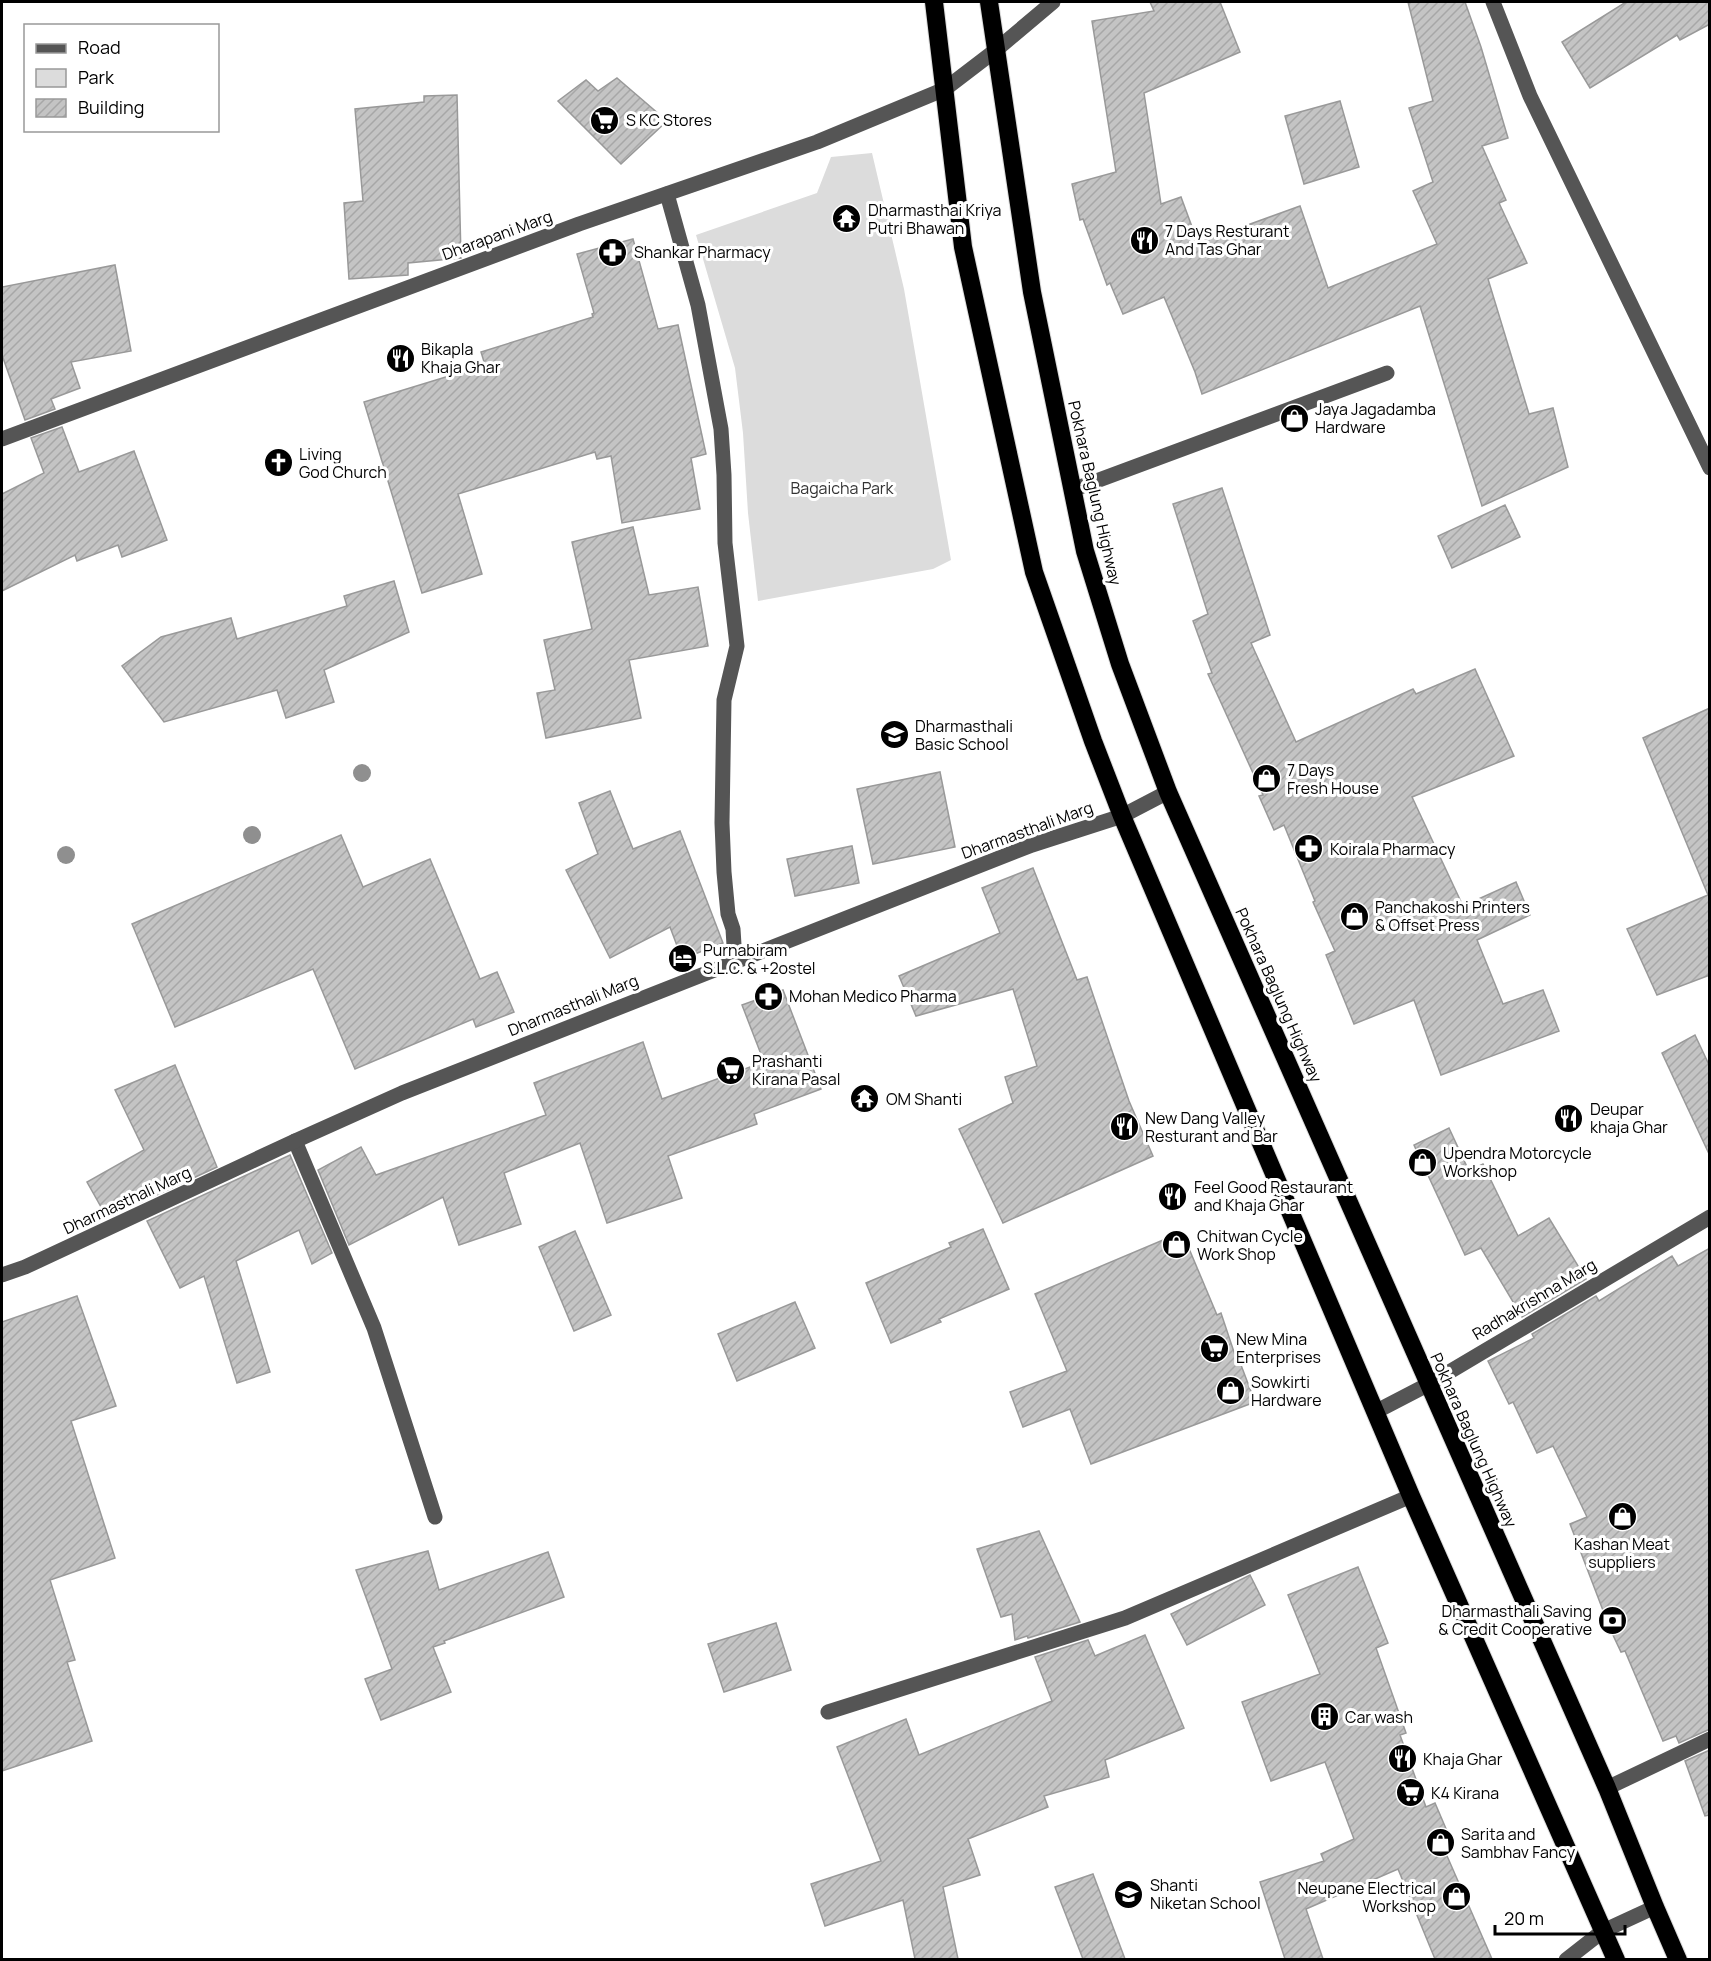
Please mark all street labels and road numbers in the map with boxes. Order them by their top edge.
street label: Dharapani Marg [439,205,555,265]
street label: Pokhara Baglung Highway [1063,399,1127,588]
street label: Dharmasthali Marg [958,796,1096,864]
street label: Pokhara Baglung Highway [1231,904,1328,1086]
street label: Dharmasthali Marg [505,969,641,1041]
street label: Dharmasthali Marg [60,1161,194,1239]
street label: Radhakrishna Marg [1468,1253,1600,1345]
street label: Pokhara Baglung Highway [1426,1349,1523,1531]

